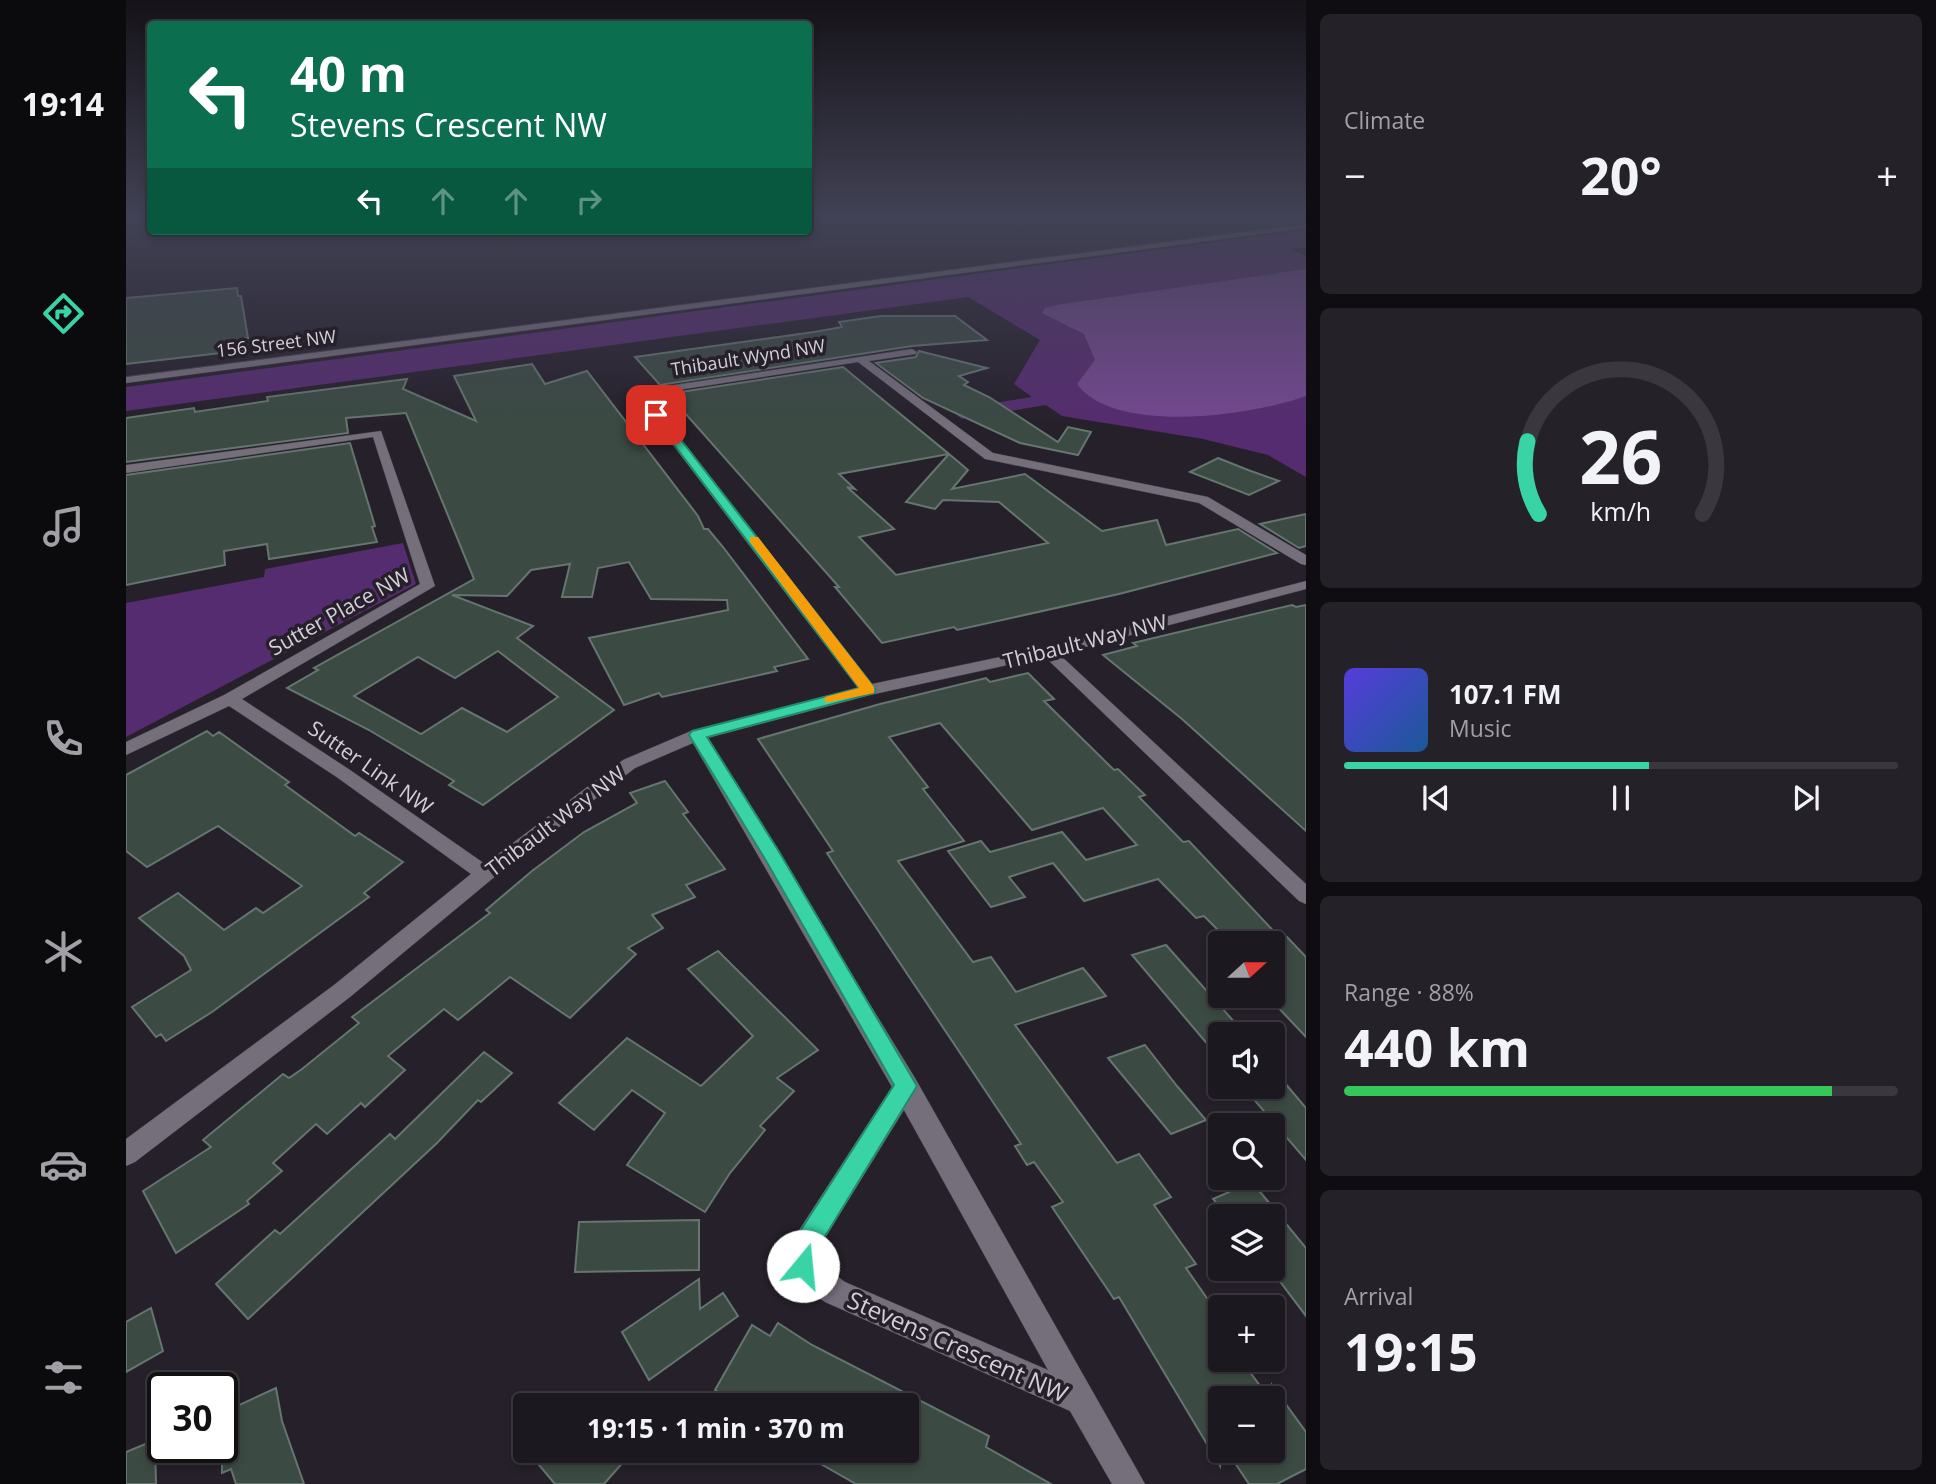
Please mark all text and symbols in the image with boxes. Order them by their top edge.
text: 40 m [290,40,407,106]
icon: left [175,49,266,140]
text: 19:14 [22,82,104,125]
text: Stevens Crescent NW [290,103,607,146]
text: Climate [1344,104,1425,136]
text: 20° [1580,139,1662,210]
text: − [1344,149,1366,201]
text: + [1876,149,1898,201]
icon: left [351,182,389,220]
icon: ahead [424,182,462,220]
icon: ahead [497,182,535,220]
icon: right [570,182,608,220]
icon: directions [39,289,88,338]
street label: 156 Street NW [215,324,338,362]
street label: Thibault Wynd NW [669,333,827,381]
pin [626,385,686,445]
icon: arrive [637,396,675,434]
text: 26 [1579,406,1663,505]
text: km/h [1591,494,1651,528]
icon: music [39,502,88,551]
street label: Sutter Place NW [263,560,415,661]
street label: Thibault Way NW [1000,607,1170,675]
text: 107.1 FM [1449,676,1561,712]
text: Music [1449,712,1512,744]
icon: phone [39,714,88,763]
street label: Sutter Link NW [303,714,439,821]
street label: Thibault Way NW [480,759,631,883]
icon: previous [1417,779,1455,817]
icon: pause [1602,779,1640,817]
icon: next [1787,779,1825,817]
icon: climate [39,927,88,976]
north arrow [1208,931,1284,1008]
map controls [1208,931,1285,1463]
text: Range · 88% [1344,976,1474,1008]
text: 440 km [1344,1011,1530,1082]
button: sound [1208,1022,1285,1099]
button: search [1208,1113,1285,1190]
icon: car [39,1140,88,1189]
button: layers [1208,1204,1285,1281]
position arrow [766,1229,840,1303]
text: Arrival [1344,1280,1413,1312]
street label: Stevens Crescent NW [843,1283,1073,1409]
button: + [1208,1295,1285,1372]
text: 19:15 [1344,1315,1478,1386]
icon: filters [39,1353,88,1402]
speed limit sign: 30 [147,1372,238,1463]
button: − [1208,1386,1285,1463]
text: 19:15 · 1 min · 370 m [587,1410,845,1446]

